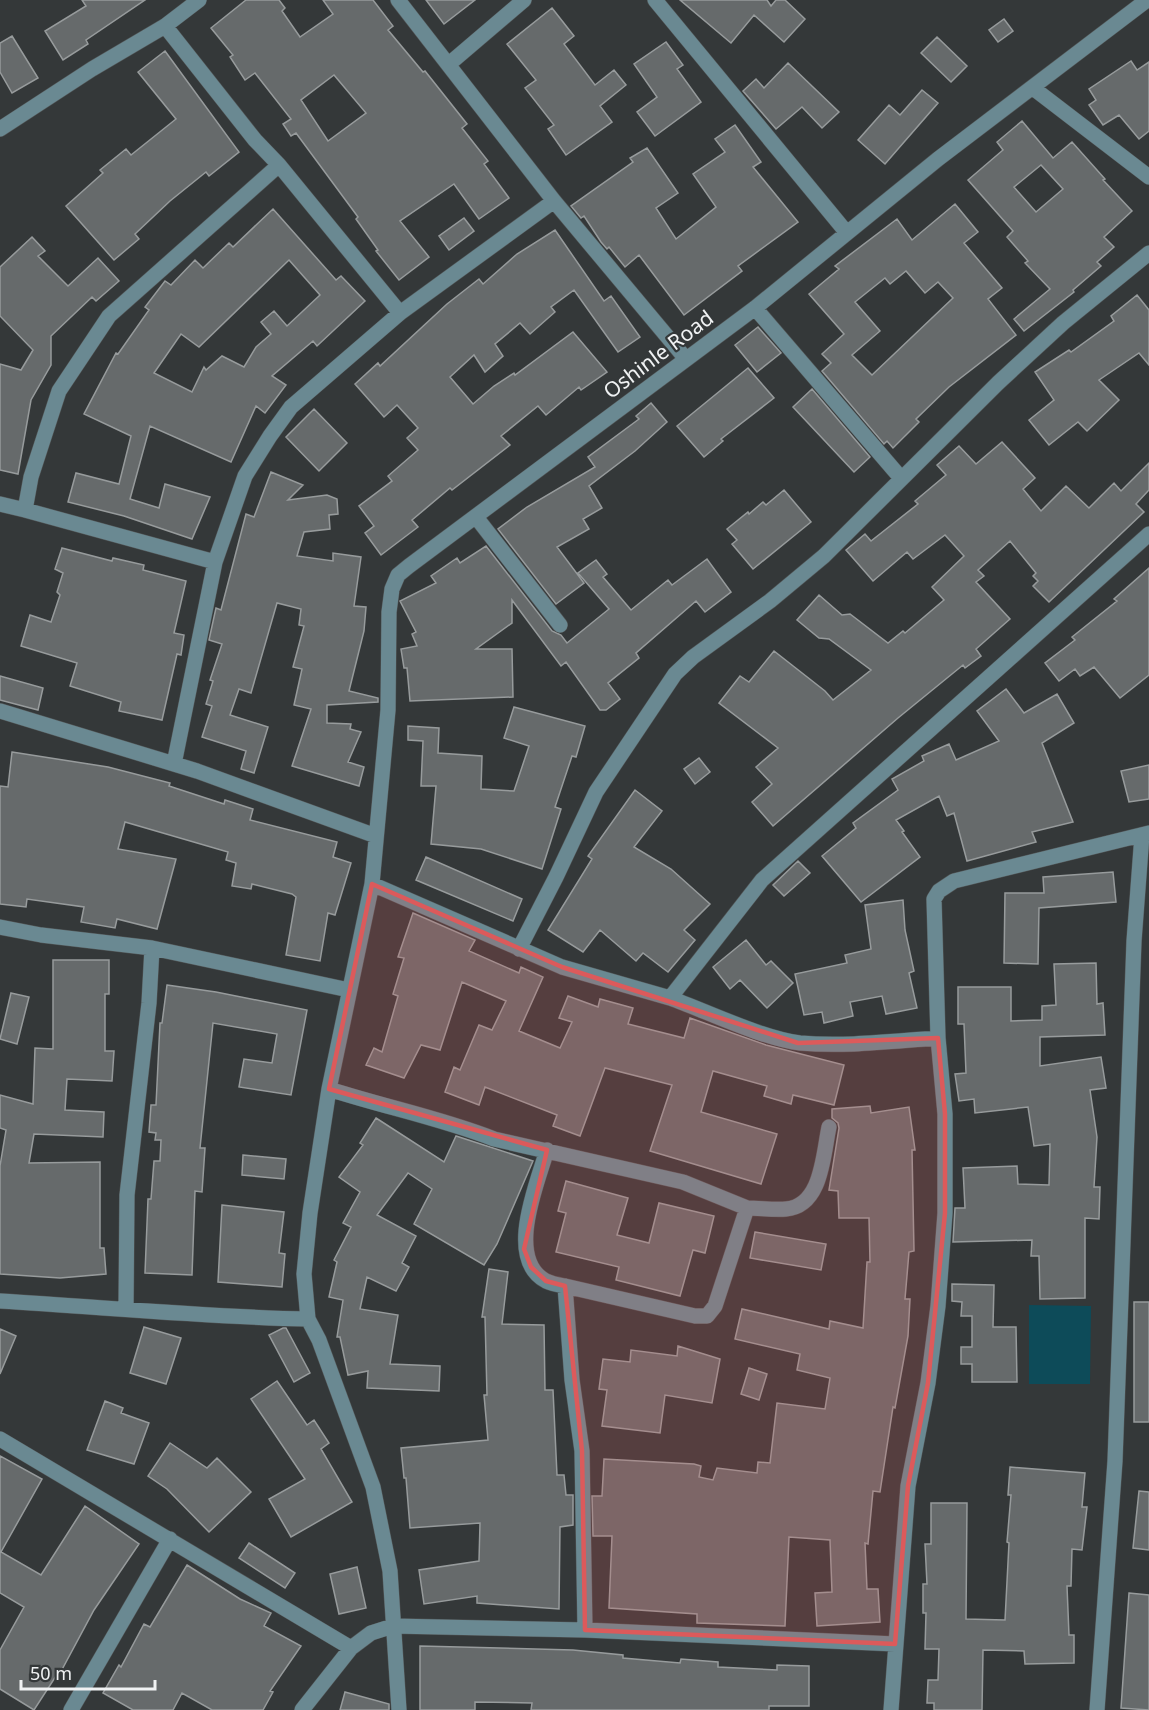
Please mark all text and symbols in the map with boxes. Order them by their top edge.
street label: Oshinle Road [597,303,719,405]
scale bar [21,1653,154,1691]
text: 50 m [30,1661,72,1685]

